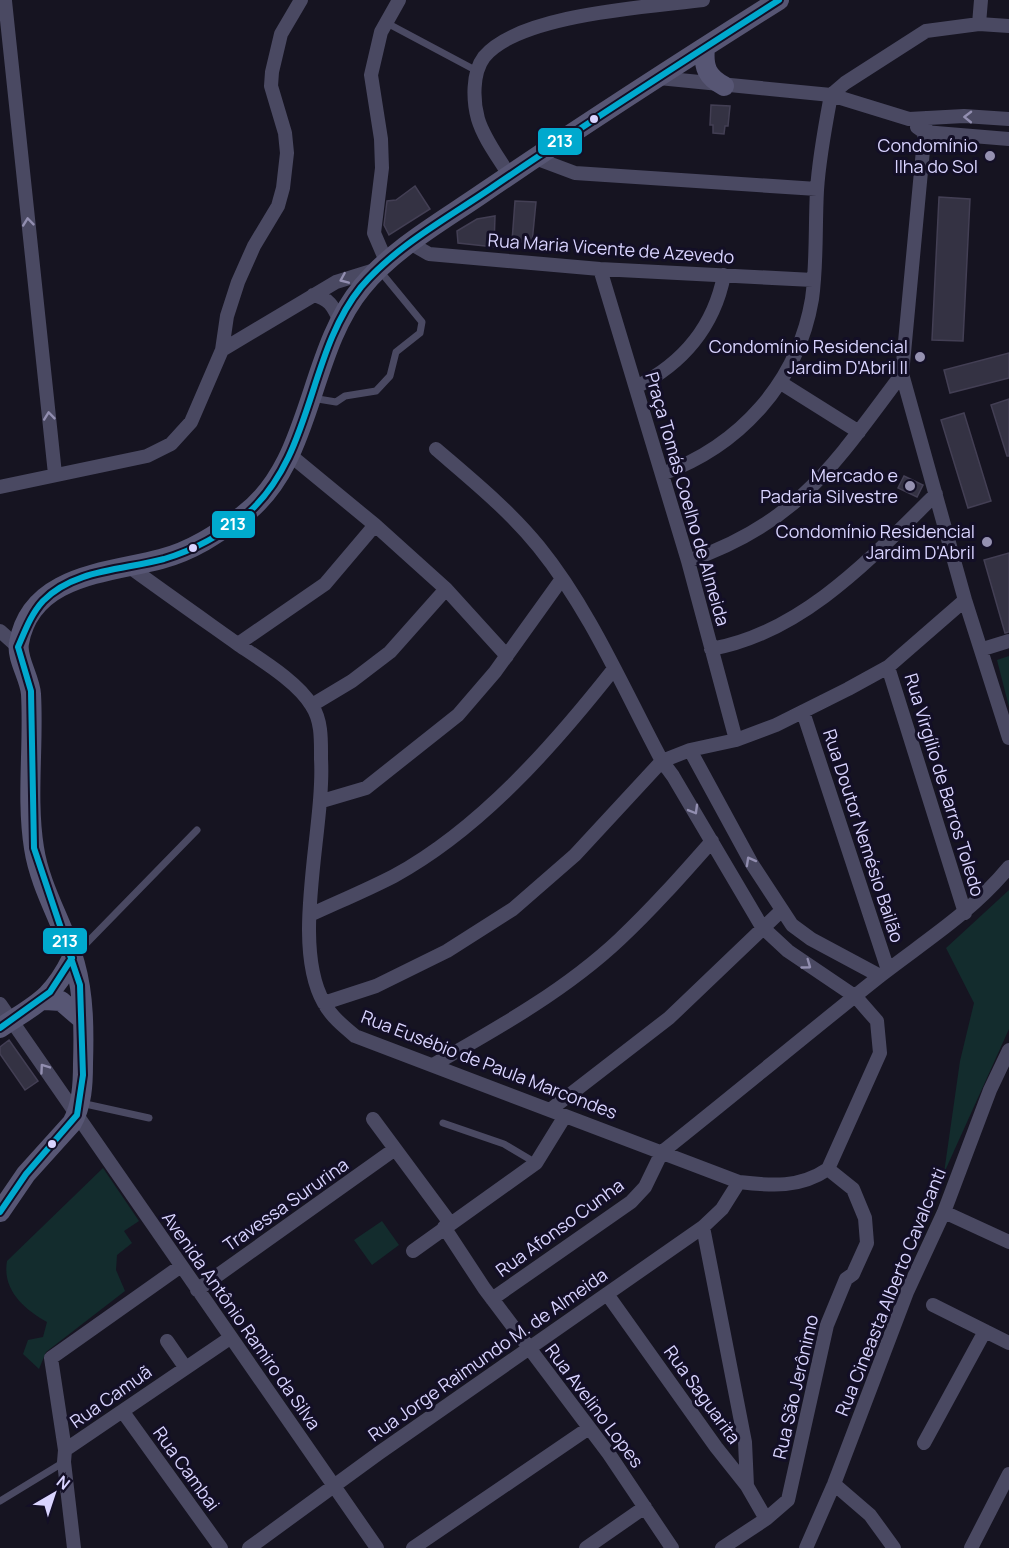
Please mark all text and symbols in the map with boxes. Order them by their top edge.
one-way arrow [963,111,972,123]
unlabelled marker [588,113,600,125]
line badge: 213 [537,127,583,156]
text: 213 [547,130,573,152]
place label: Condomínio Ilha do Sol [878,133,978,178]
marker: Condomínio Ilha do Sol [983,149,997,163]
one-way arrow [22,217,35,227]
street label: Rua Maria Vicente de Azevedo [487,227,735,269]
one-way arrow [340,272,351,284]
place label: Condomínio Residencial Jardim D'Abril II [709,334,908,379]
marker: Condomínio Residencial Jardim D'Abril II [913,350,927,364]
street label: Praça Tomás Coelho de Almeida [640,369,736,628]
one-way arrow [43,411,55,420]
place label: Mercado e Padaria Silvestre [760,463,898,508]
marker: Mercado e Padaria Silvestre [903,479,917,493]
line badge: 213 [211,510,256,539]
text: 213 [220,513,246,535]
place label: Condomínio Residencial Jardim D'Abril [776,519,975,564]
marker: Condomínio Residencial Jardim D'Abril [980,535,994,549]
unlabelled marker [187,542,199,554]
street label: Rua Virgílio de Barros Toledo [900,670,990,899]
street label: Rua Doutor Nemésio Bailão [818,726,910,945]
one-way arrow [686,804,698,814]
one-way arrow [746,857,758,867]
line badge: 213 [42,927,88,955]
text: 213 [52,930,78,952]
one-way arrow [800,957,811,968]
street label: Rua Eusébio de Paula Marcondes [358,1004,621,1124]
one-way arrow [40,1063,51,1074]
unlabelled marker [46,1138,58,1150]
street label: Travessa Sururina [218,1152,353,1256]
street label: Rua Cineasta Alberto Cavalcanti [829,1164,951,1419]
street label: Rua Afonso Cunha [491,1173,628,1282]
street label: Avenida Antônio Ramiro da Silva [157,1206,327,1434]
street label: Rua Jorge Raimundo M. de Almeida [363,1262,612,1446]
street label: Rua São Jerônimo [767,1312,823,1461]
street label: Rua Avelino Lopes [540,1339,649,1472]
street label: Rua Saguarita [659,1340,747,1448]
street label: Rua Camuã [65,1359,156,1433]
street label: Rua Cambai [148,1421,226,1515]
north arrow [24,1464,84,1524]
text: N [52,1470,75,1495]

